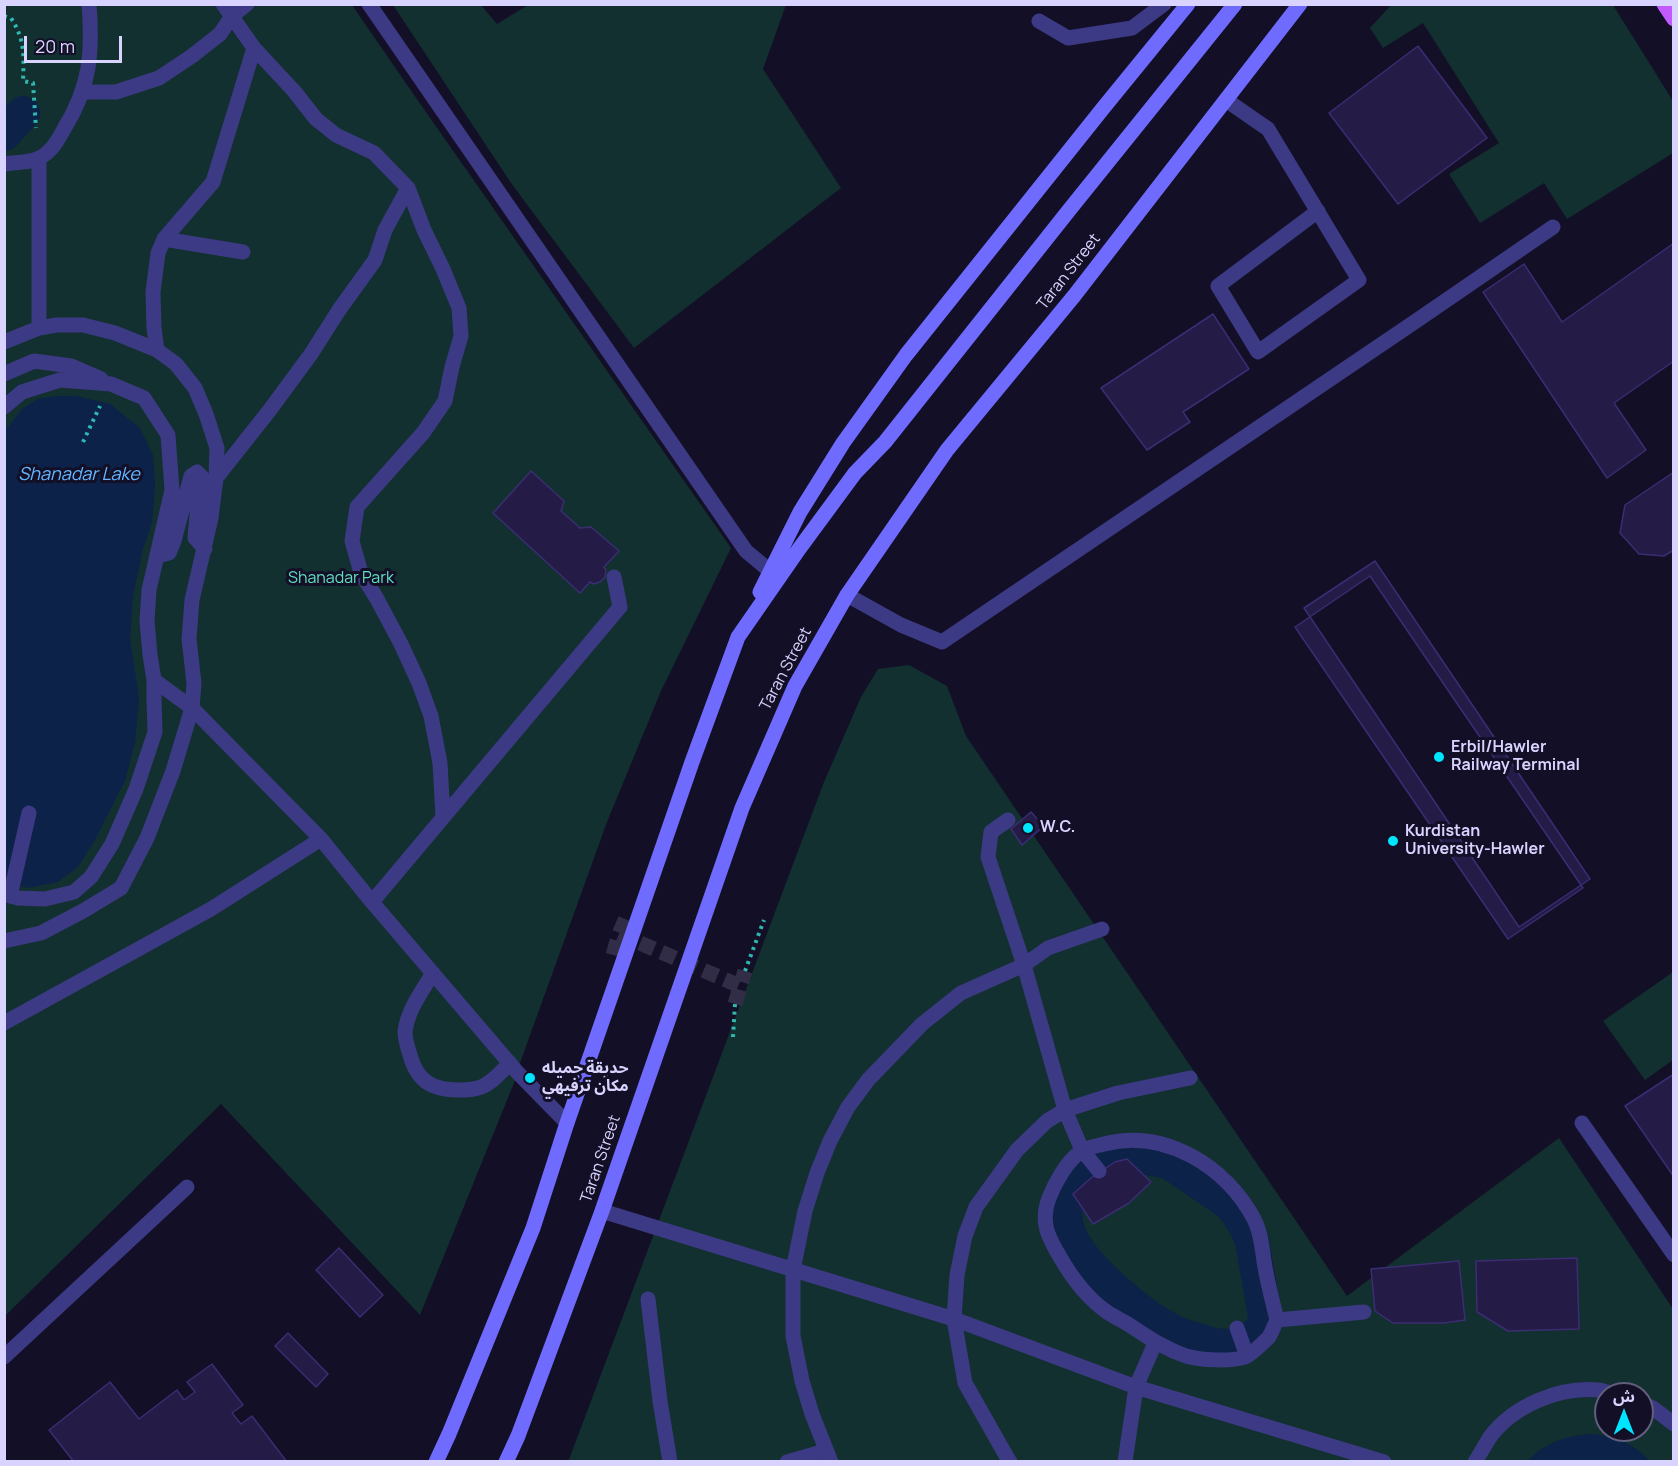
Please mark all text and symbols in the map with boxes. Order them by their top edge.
scale bar [27,24,124,62]
text: 20 m [35,34,75,58]
street label: Taran Street [1033,230,1105,314]
water label: Shanadar Lake [18,464,140,486]
park label: Shanadar Park [288,569,394,589]
street label: Taran Street [756,624,816,714]
place label: Erbil/Hawler Railway Terminal [1451,738,1580,776]
marker: Erbil/Hawler Railway Terminal [1432,750,1446,764]
place label: W.C. [1040,818,1075,838]
marker: W.C. [1021,821,1035,835]
place label: Kurdistan University-Hawler [1405,822,1545,860]
marker: Kurdistan University-Hawler [1386,834,1400,848]
place label: حديقة جميله مكان ترفيهي [542,1059,629,1097]
marker: حديقة جميله مكان ترفيهي [523,1071,537,1085]
street label: Taran Street [577,1113,625,1205]
north arrow [1594,1382,1654,1442]
text: ش [1613,1385,1635,1407]

